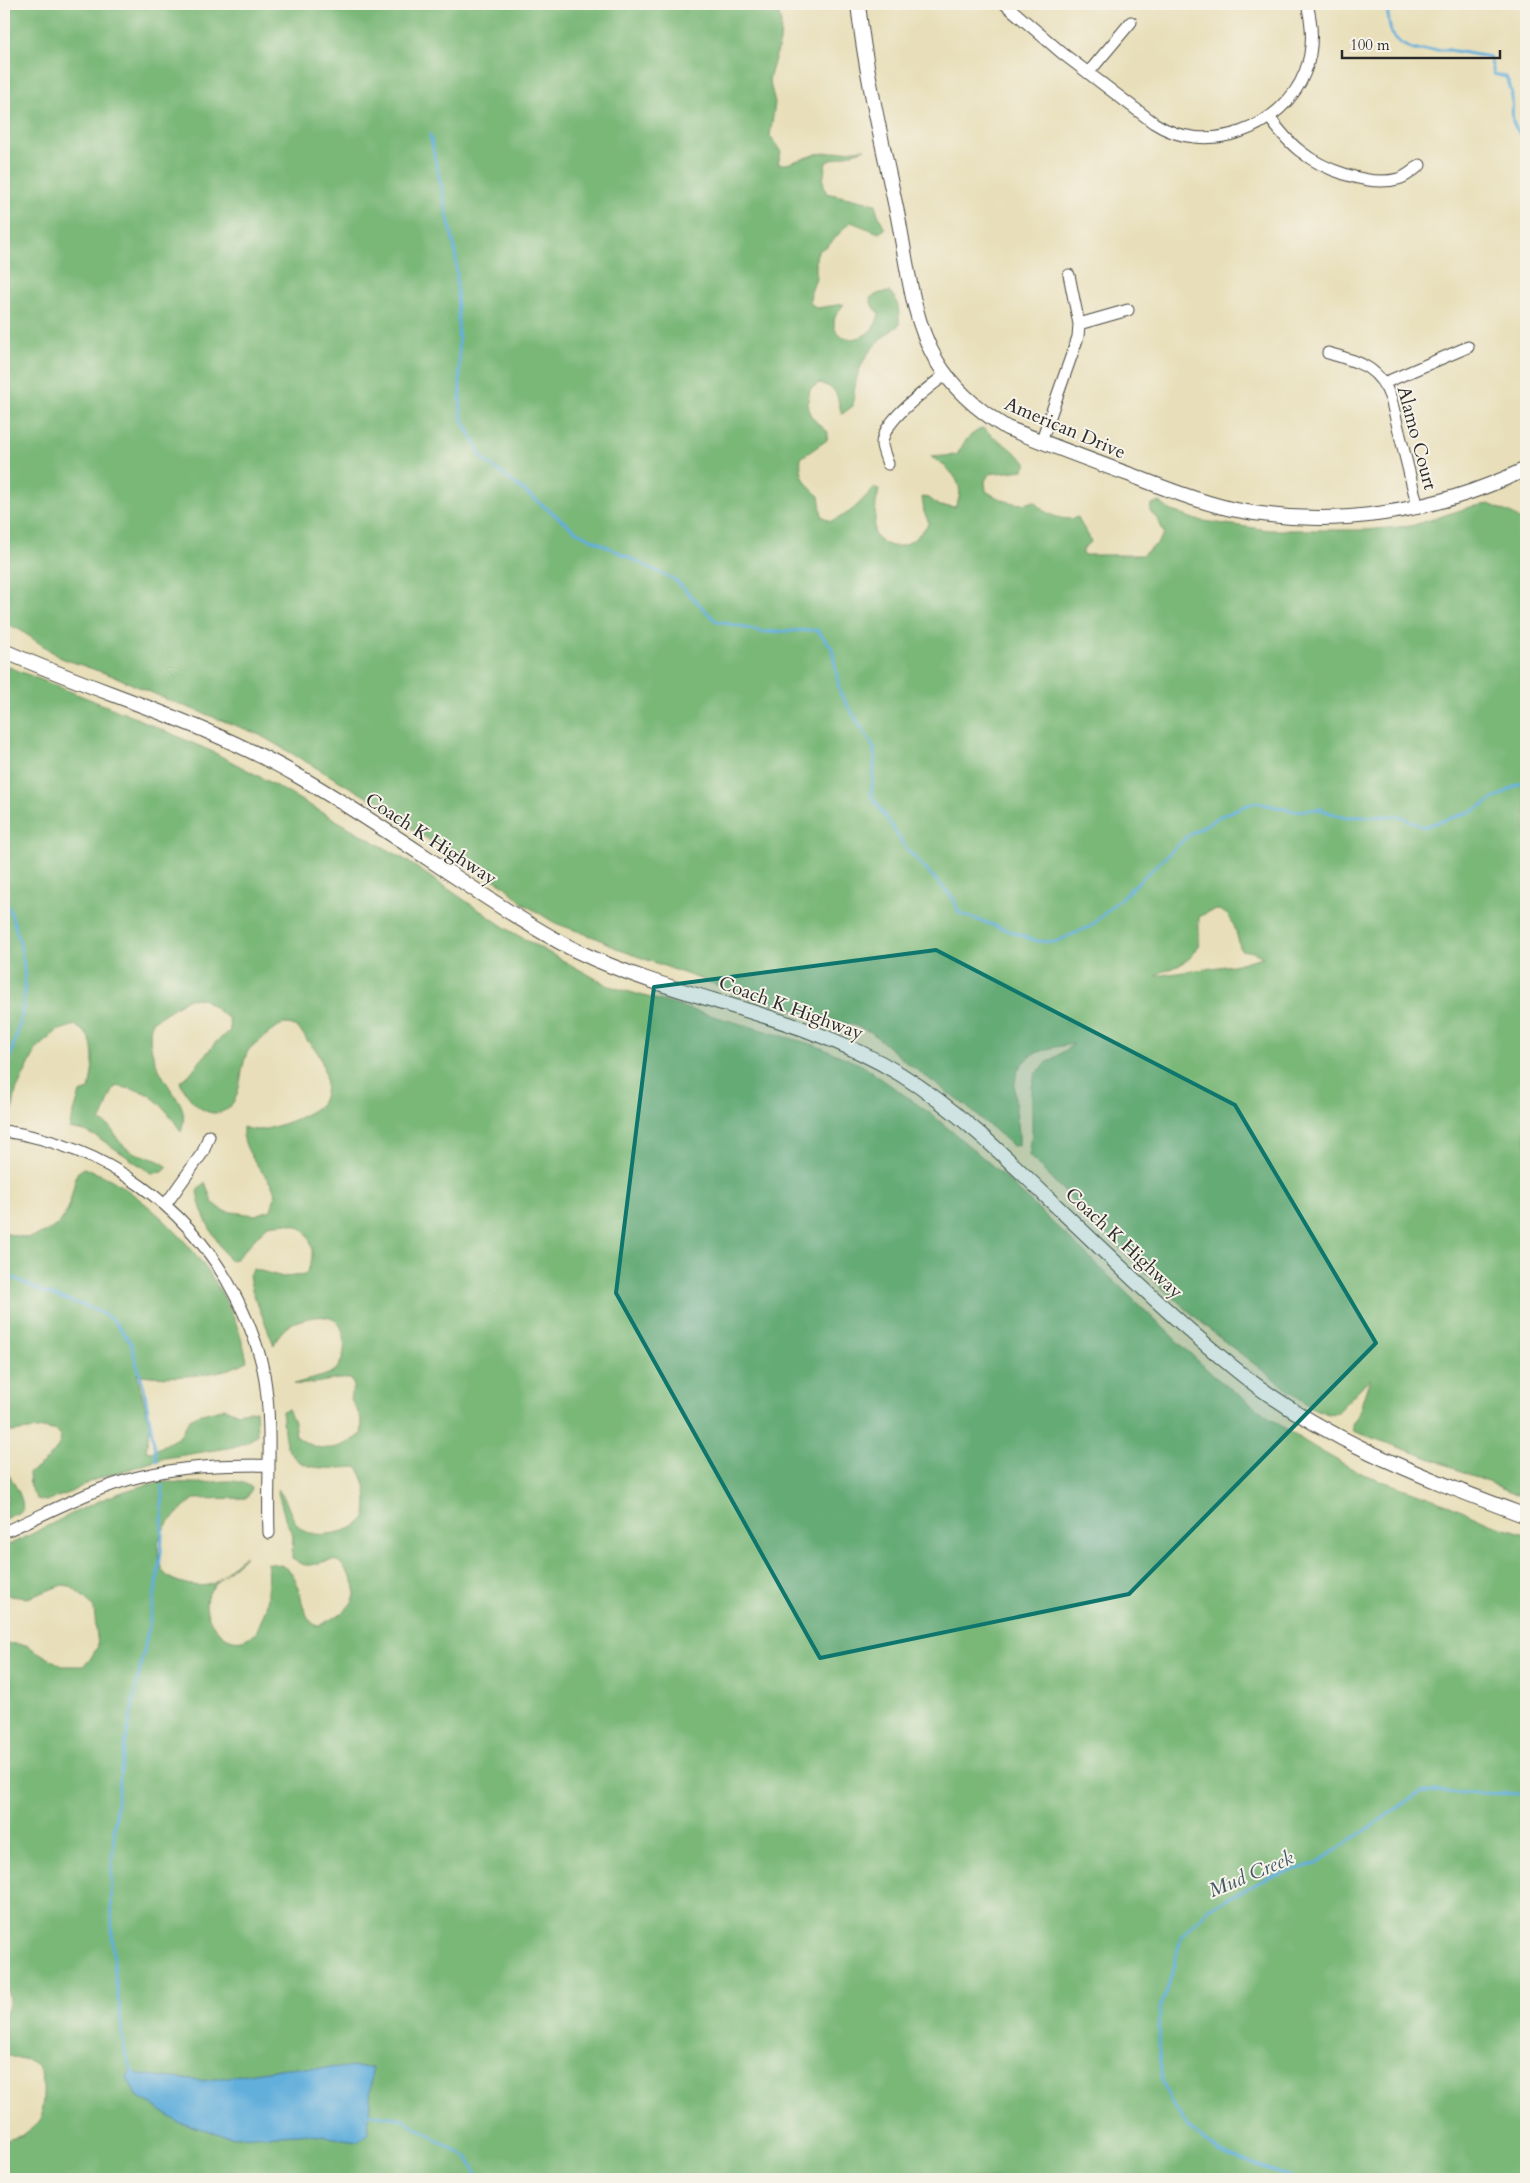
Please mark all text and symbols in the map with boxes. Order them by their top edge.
scale bar [1342,28,1500,60]
text: 100 m [1350,35,1390,55]
street label: Alamo Court [1391,383,1443,493]
street label: American Drive [1000,391,1130,465]
street label: Coach K Highway [360,787,502,891]
street label: Coach K Highway [715,970,867,1046]
street label: Coach K Highway [1059,1182,1189,1304]
water label: Mud Creek [1204,1844,1298,1904]

